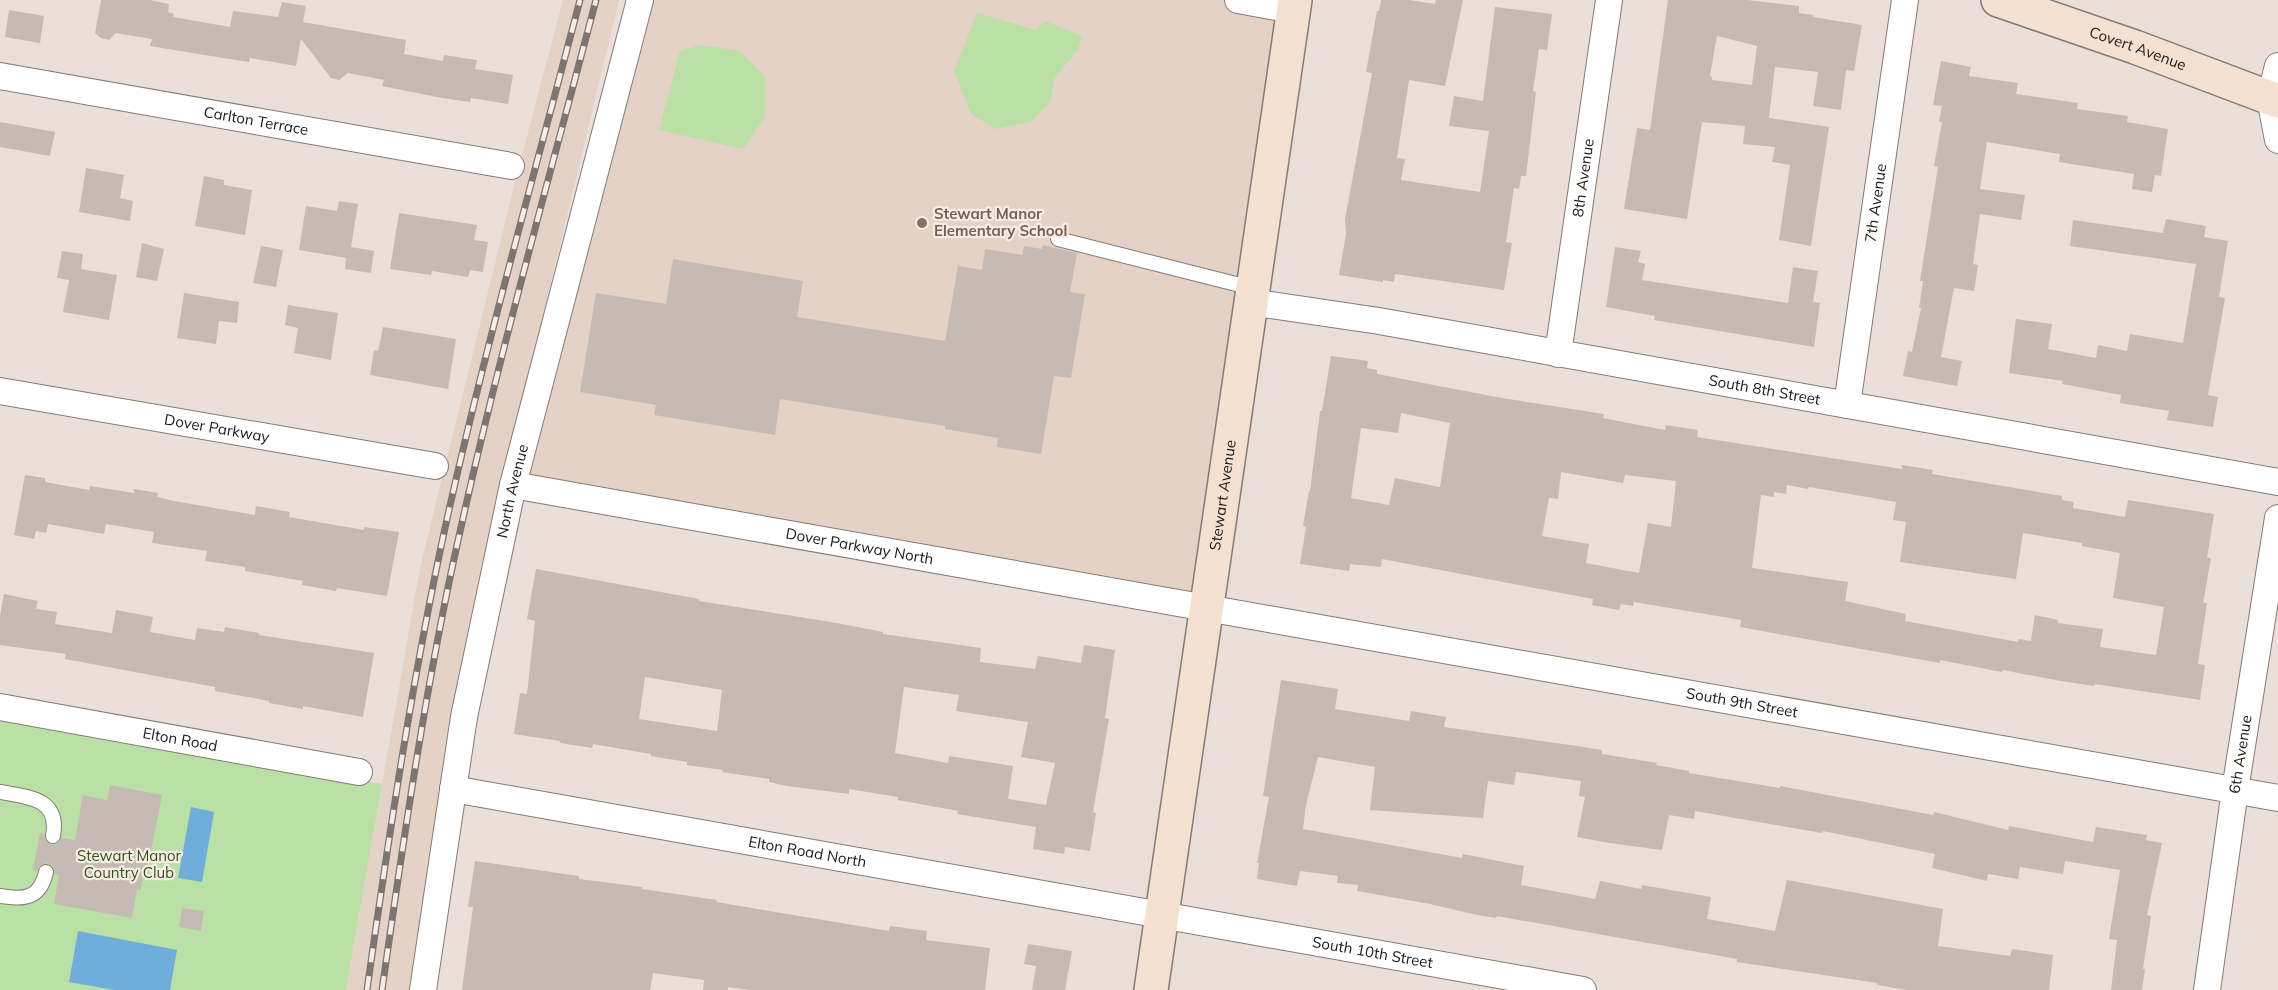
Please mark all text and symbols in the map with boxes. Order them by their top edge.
street label: Covert Avenue [2087,22,2189,74]
street label: Carlton Terrace [202,102,310,139]
street label: 8th Avenue [1568,137,1598,218]
street label: 7th Avenue [1860,162,1890,244]
place label: Stewart Manor Elementary School [934,204,1067,240]
marker: Stewart Manor Elementary School [915,216,929,230]
street label: South 8th Street [1707,370,1822,409]
street label: Dover Parkway [163,409,271,446]
street label: Stewart Avenue [1205,438,1240,552]
street label: North Avenue [492,442,532,540]
street label: Dover Parkway North [784,524,935,568]
street label: South 9th Street [1685,683,1799,722]
street label: 6th Avenue [2225,714,2256,795]
street label: Elton Road [141,723,219,755]
street label: Elton Road North [747,832,868,871]
park label: Stewart Manor Country Club [77,846,182,882]
street label: South 10th Street [1311,932,1434,972]

